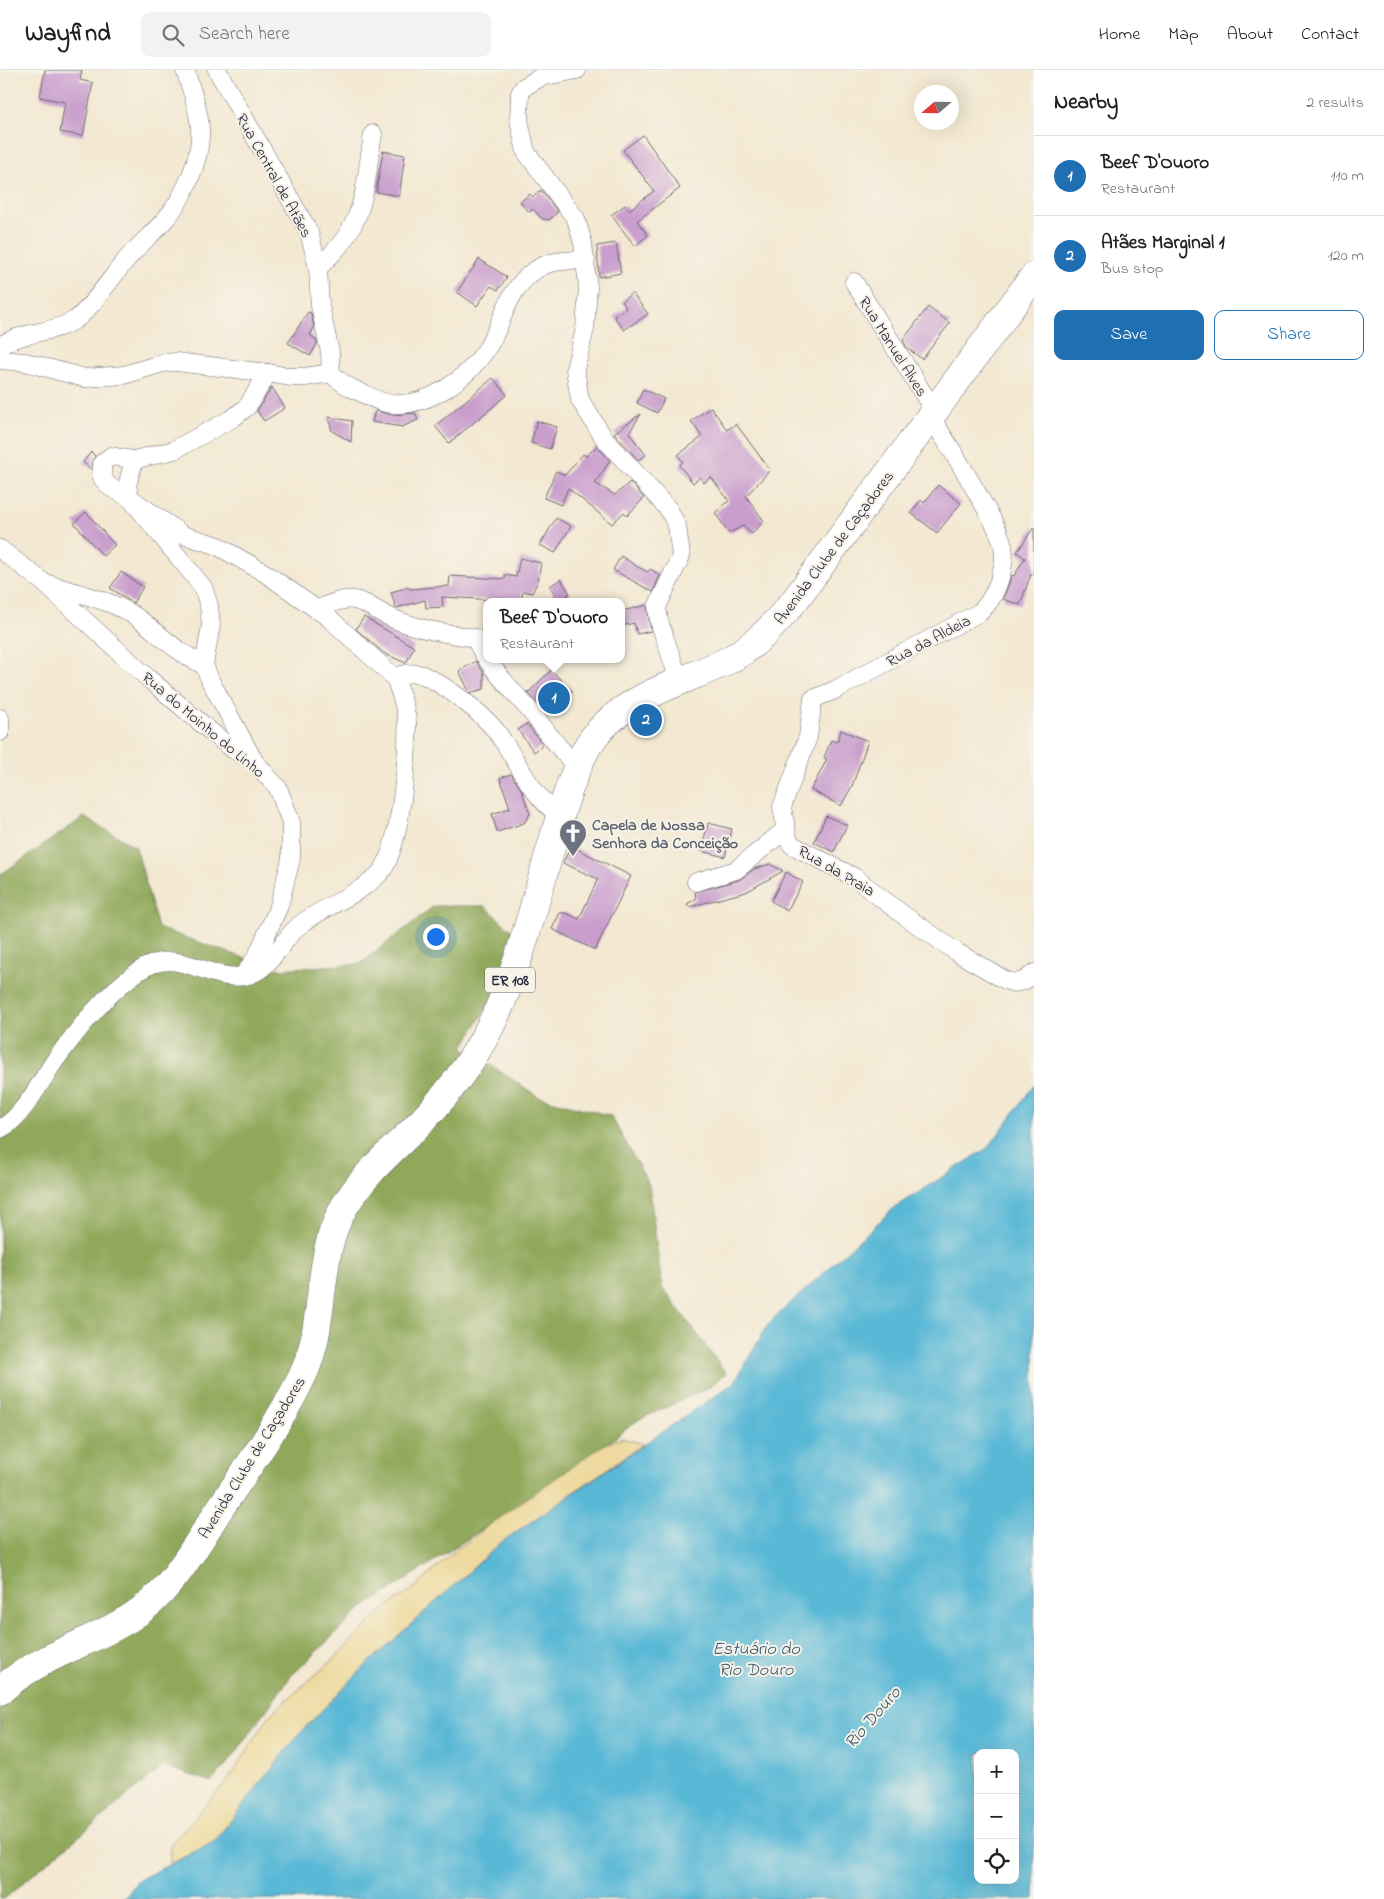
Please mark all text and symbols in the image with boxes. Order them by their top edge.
search box [141,12,491,57]
text: Wayfind [25,17,111,52]
icon: search [159,21,187,49]
text: Search here [199,21,290,48]
text: Home [1099,22,1140,48]
text: Map [1168,22,1199,48]
text: About [1227,22,1273,48]
text: Contact [1301,22,1359,48]
north arrow [914,85,959,130]
text: Nearby [1054,88,1118,118]
text: 2 results [1306,91,1364,115]
street label: Rua Central de Atães [229,109,317,243]
text: Beef D'Ouoro [1101,150,1209,177]
text: 1 [1067,164,1073,188]
text: 110 m [1330,164,1364,188]
text: Restaurant [1101,177,1175,201]
text: Atães Marginal 1 [1101,230,1225,257]
text: 2 [1066,244,1074,268]
text: 120 m [1328,244,1364,268]
text: Bus stop [1101,257,1164,281]
street label: Rua Manuel Alves [852,292,933,402]
button: Save [1054,310,1204,360]
button: Share [1214,310,1364,360]
street label: Avenida Clube de Caçadores [769,466,901,630]
popup [483,598,625,663]
text: Beef D'Ouoro [500,605,608,632]
street label: Rua da Aldeia [882,609,975,674]
text: Restaurant [500,632,574,656]
street label: Rua do Moinho do Linho [136,667,270,784]
pin: 1 [538,679,570,717]
pin: 2 [630,701,662,739]
place label: Capela de Nossa Senhora da Conceição [592,814,738,856]
church icon: Capela de Nossa Senhora da Conceição [558,818,588,857]
street label: Rua da Praia [793,840,879,904]
your location [423,924,449,950]
road number: ER 108 [485,968,535,992]
street label: Avenida Clube de Caçadores [193,1372,312,1544]
water label: Estuário do Rio Douro [712,1637,800,1684]
water label: Rio Douro [839,1681,908,1755]
map controls [974,1749,1019,1884]
button: + [974,1749,1019,1794]
button: − [974,1794,1019,1839]
button: locate [974,1839,1019,1884]

